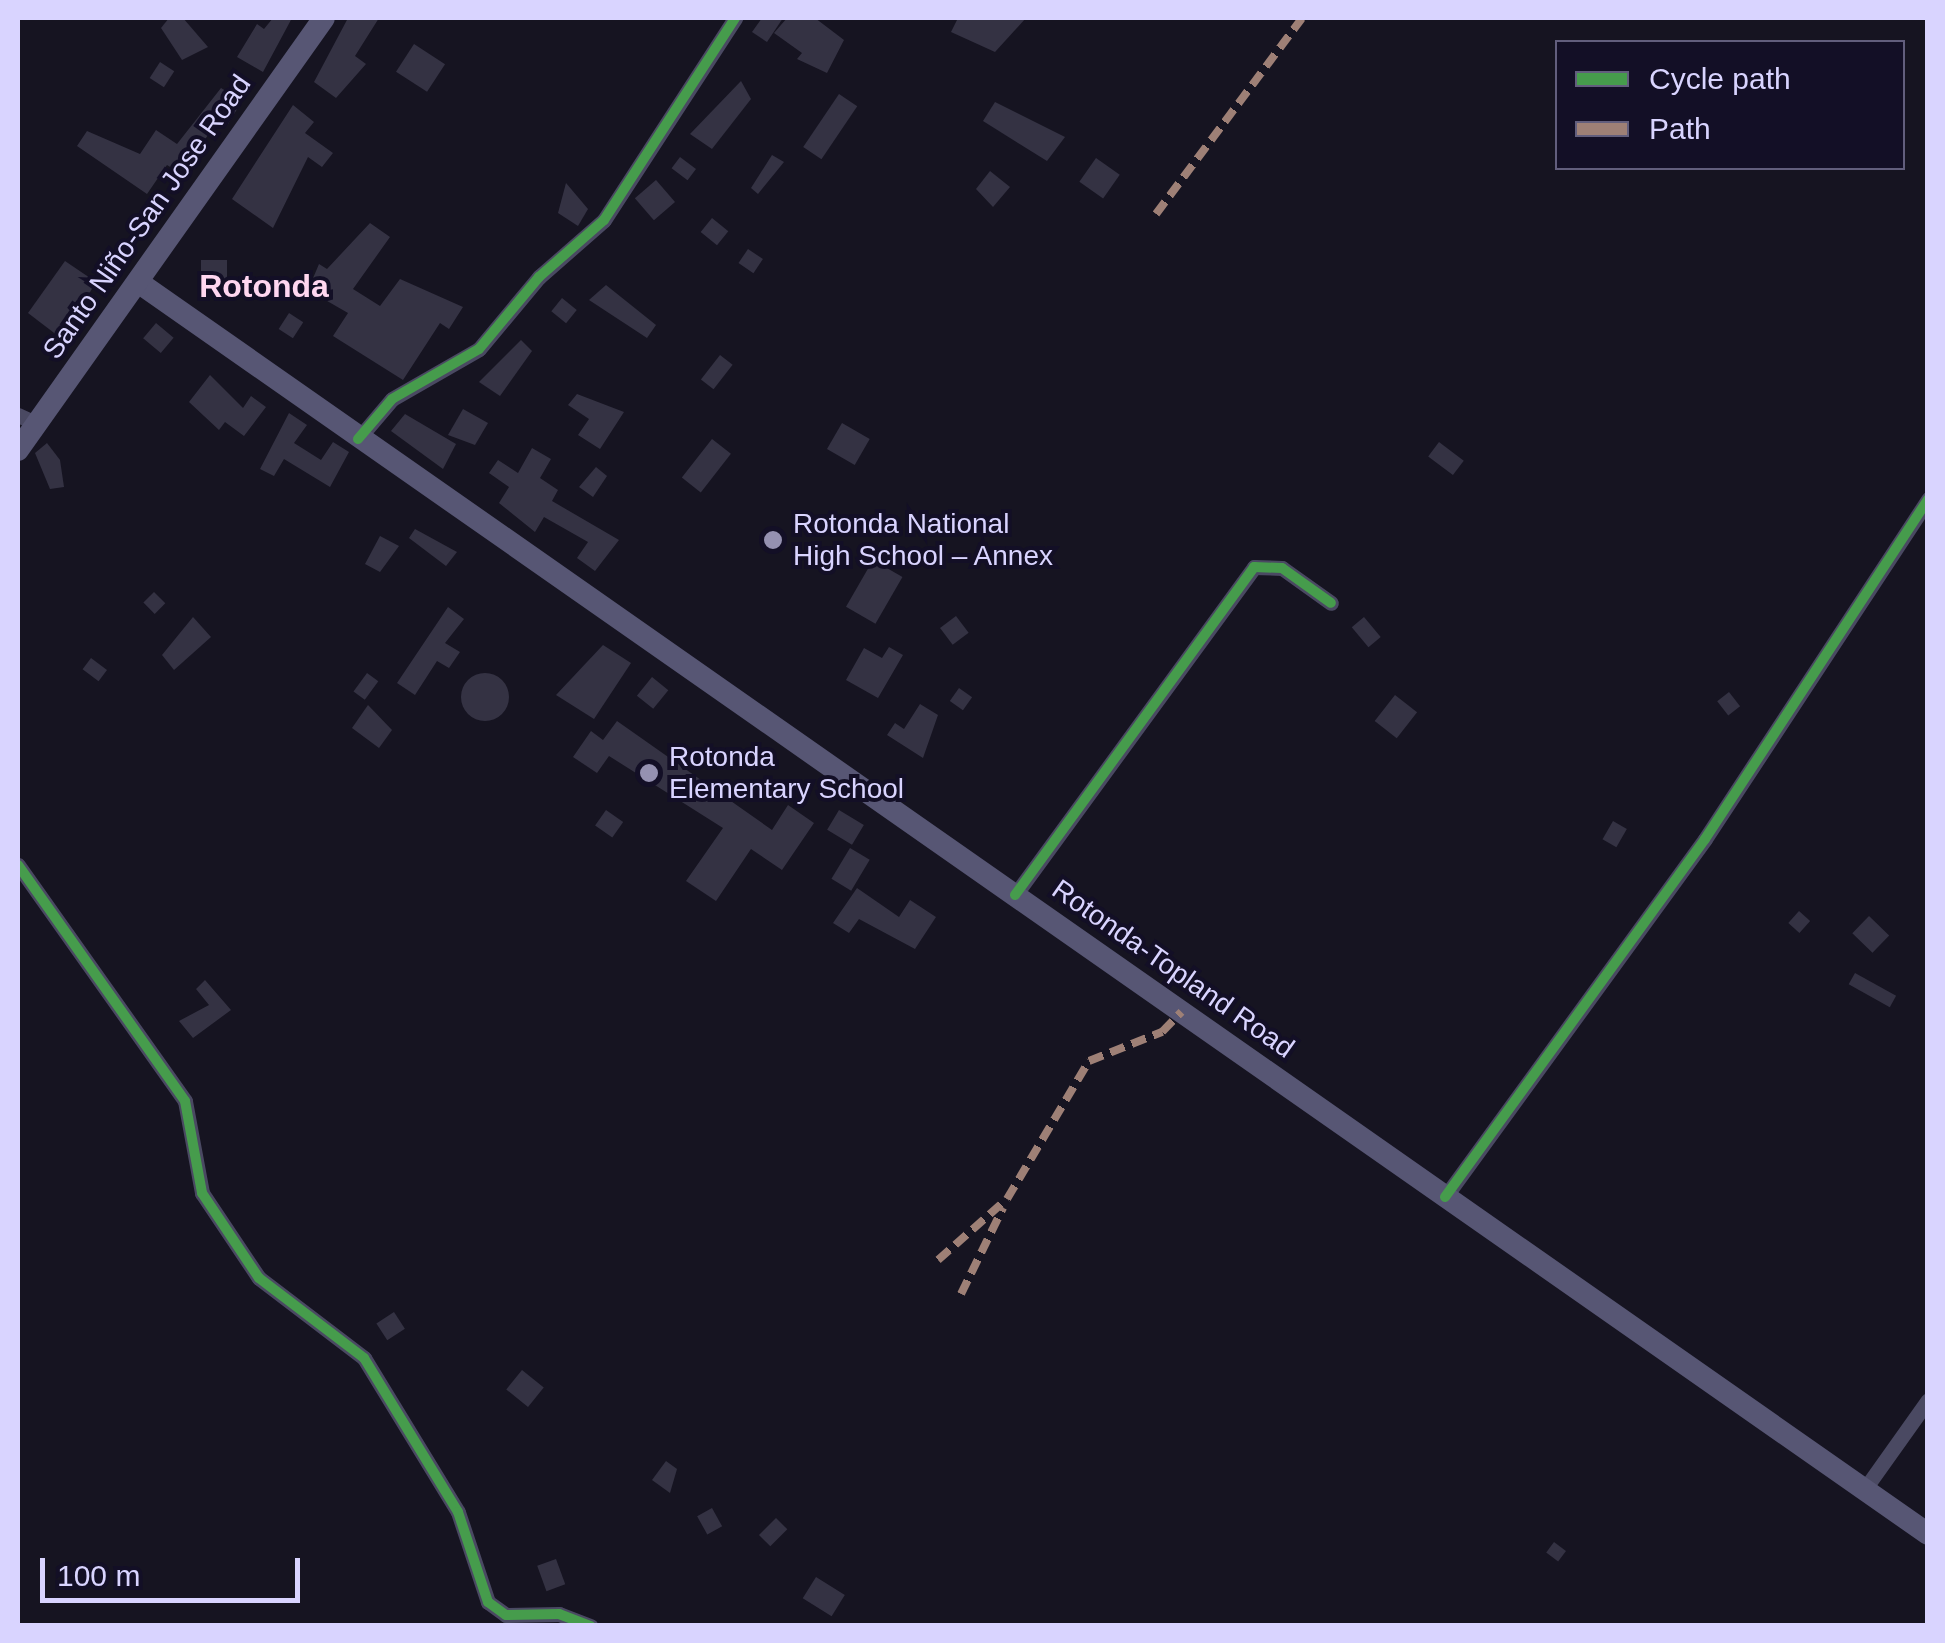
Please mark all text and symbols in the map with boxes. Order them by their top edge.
legend [1555,40,1905,170]
text: Cycle path [1649,62,1791,95]
street label: Santo Niño-San Jose Road [36,68,258,366]
text: Path [1649,112,1711,145]
district label: Rotonda [199,267,329,305]
place label: Rotonda National High School – Annex [793,507,1055,573]
marker: Rotonda National High School – Annex [762,529,784,551]
place label: Rotonda Elementary School [669,740,904,806]
marker: Rotonda Elementary School [638,762,660,784]
street label: Rotonda-Topland Road [1045,873,1301,1065]
scale bar [45,1538,305,1600]
text: 100 m [57,1559,140,1592]

